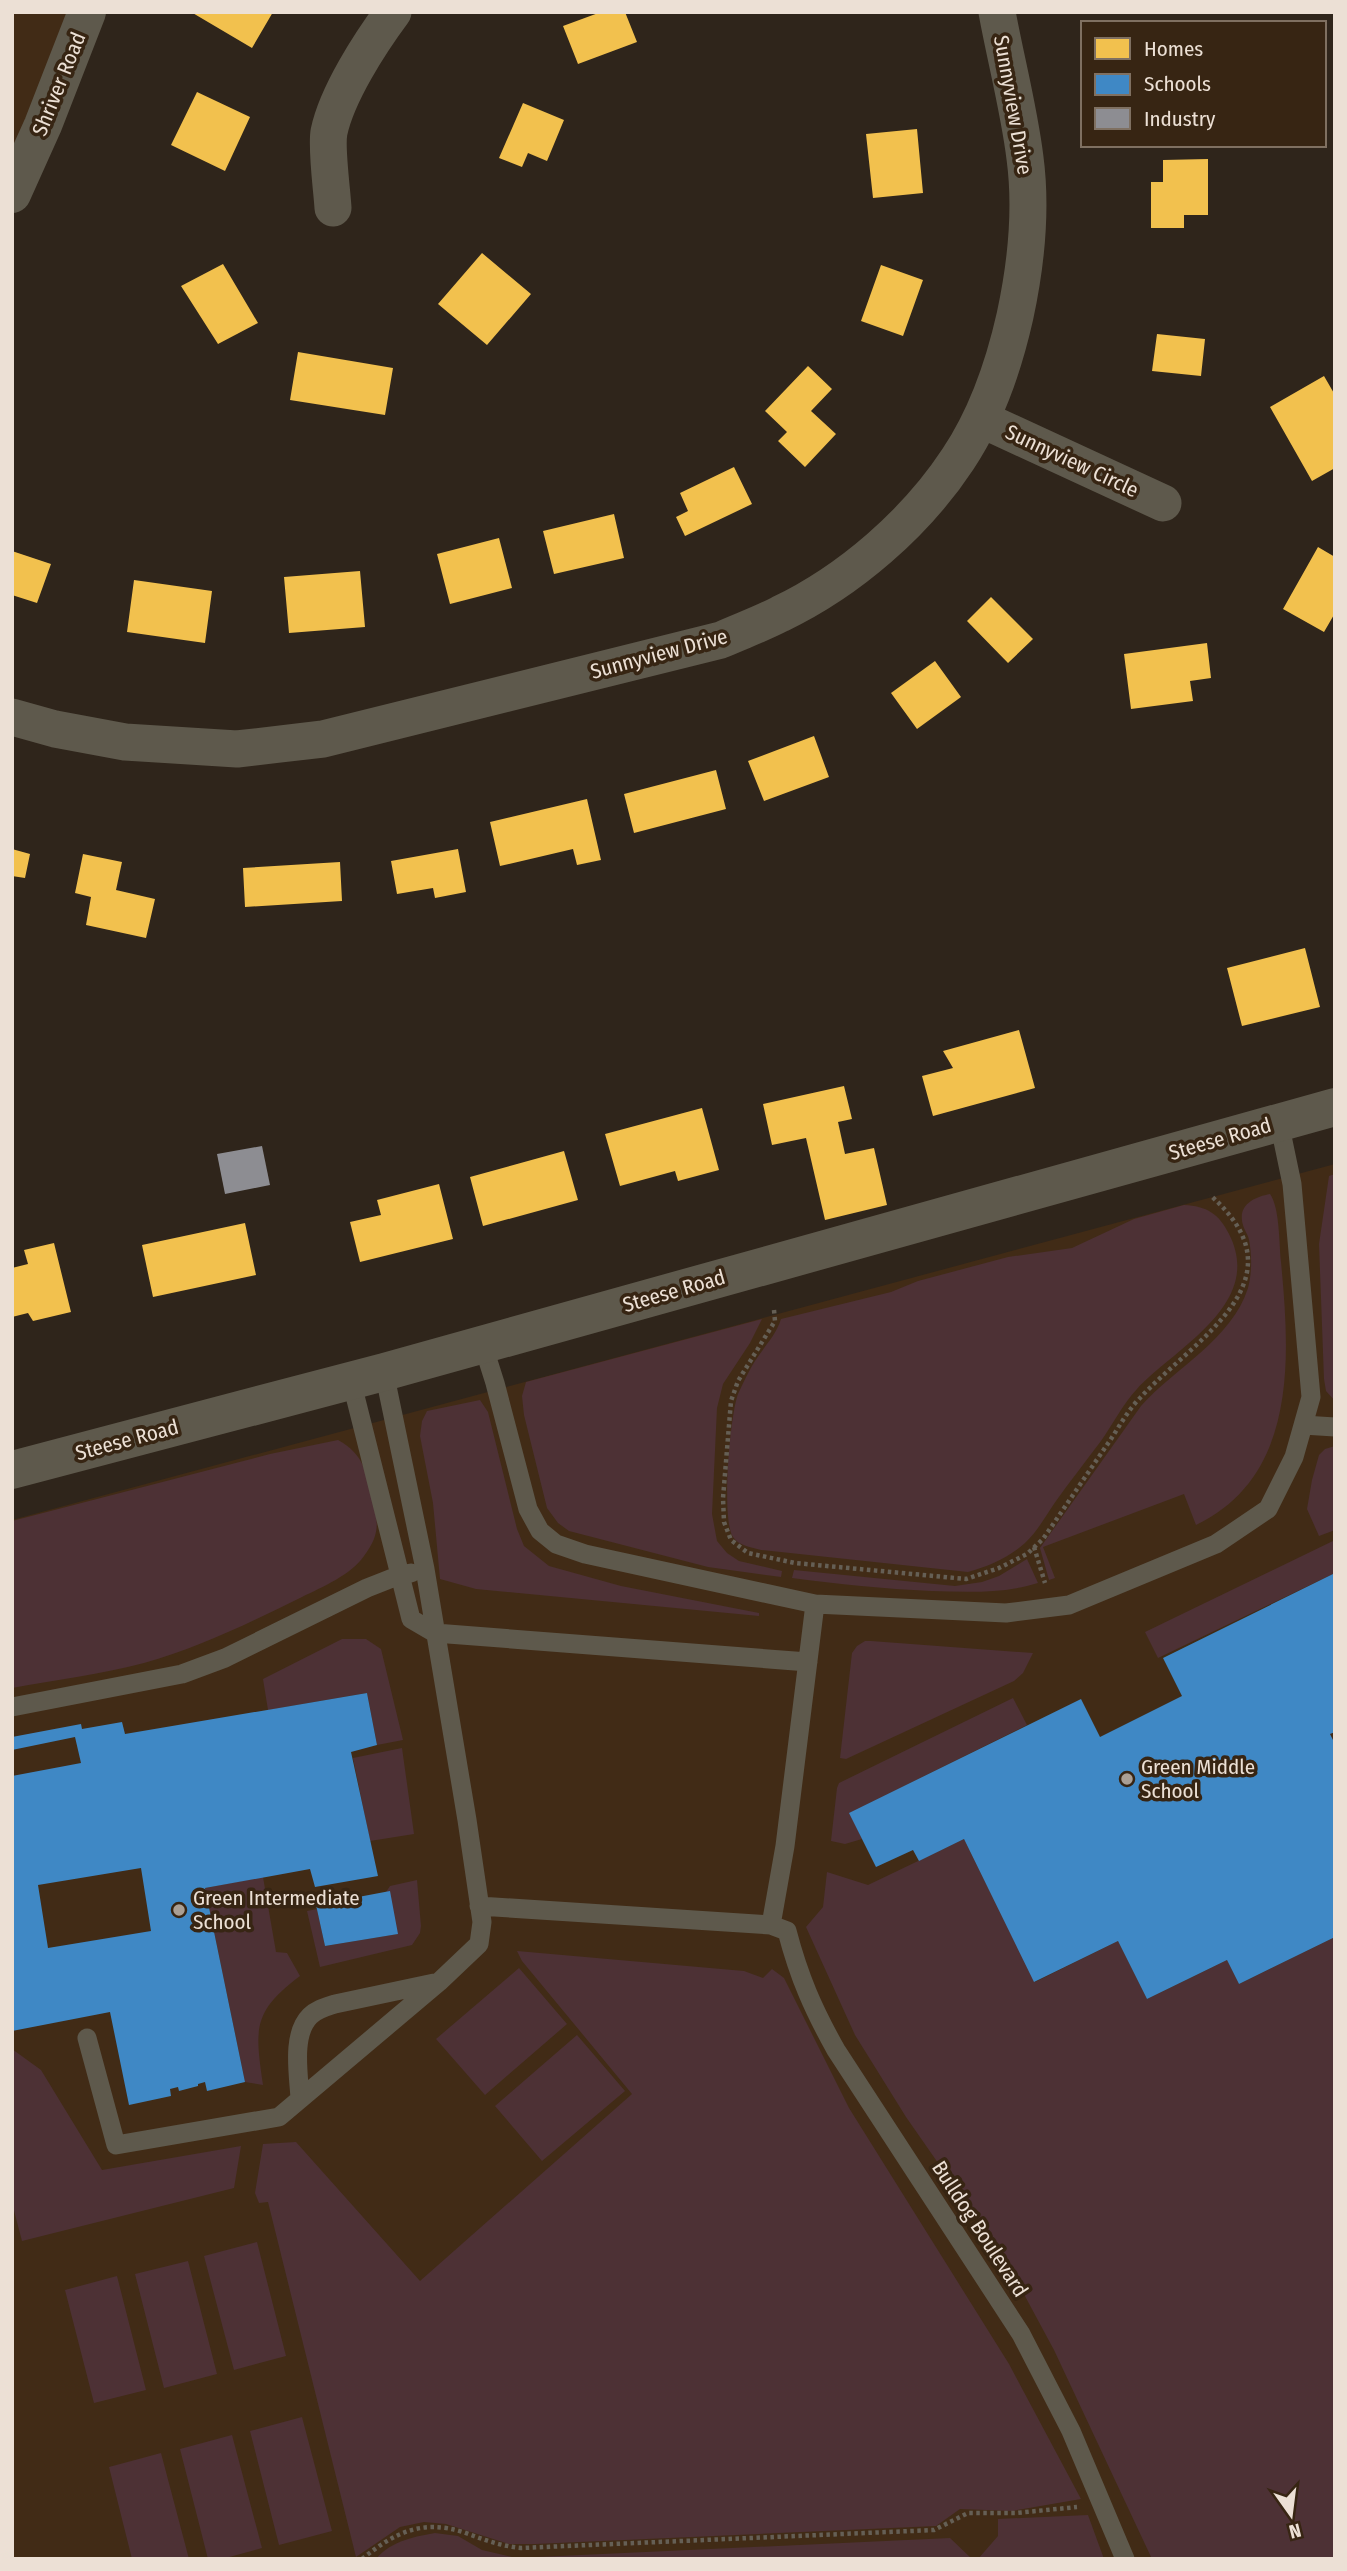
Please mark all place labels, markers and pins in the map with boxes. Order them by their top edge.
place label: Green Middle School [1141,1754,1255,1804]
marker: Green Middle School [1119,1771,1135,1787]
place label: Green Intermediate School [193,1885,360,1935]
marker: Green Intermediate School [171,1902,187,1918]

